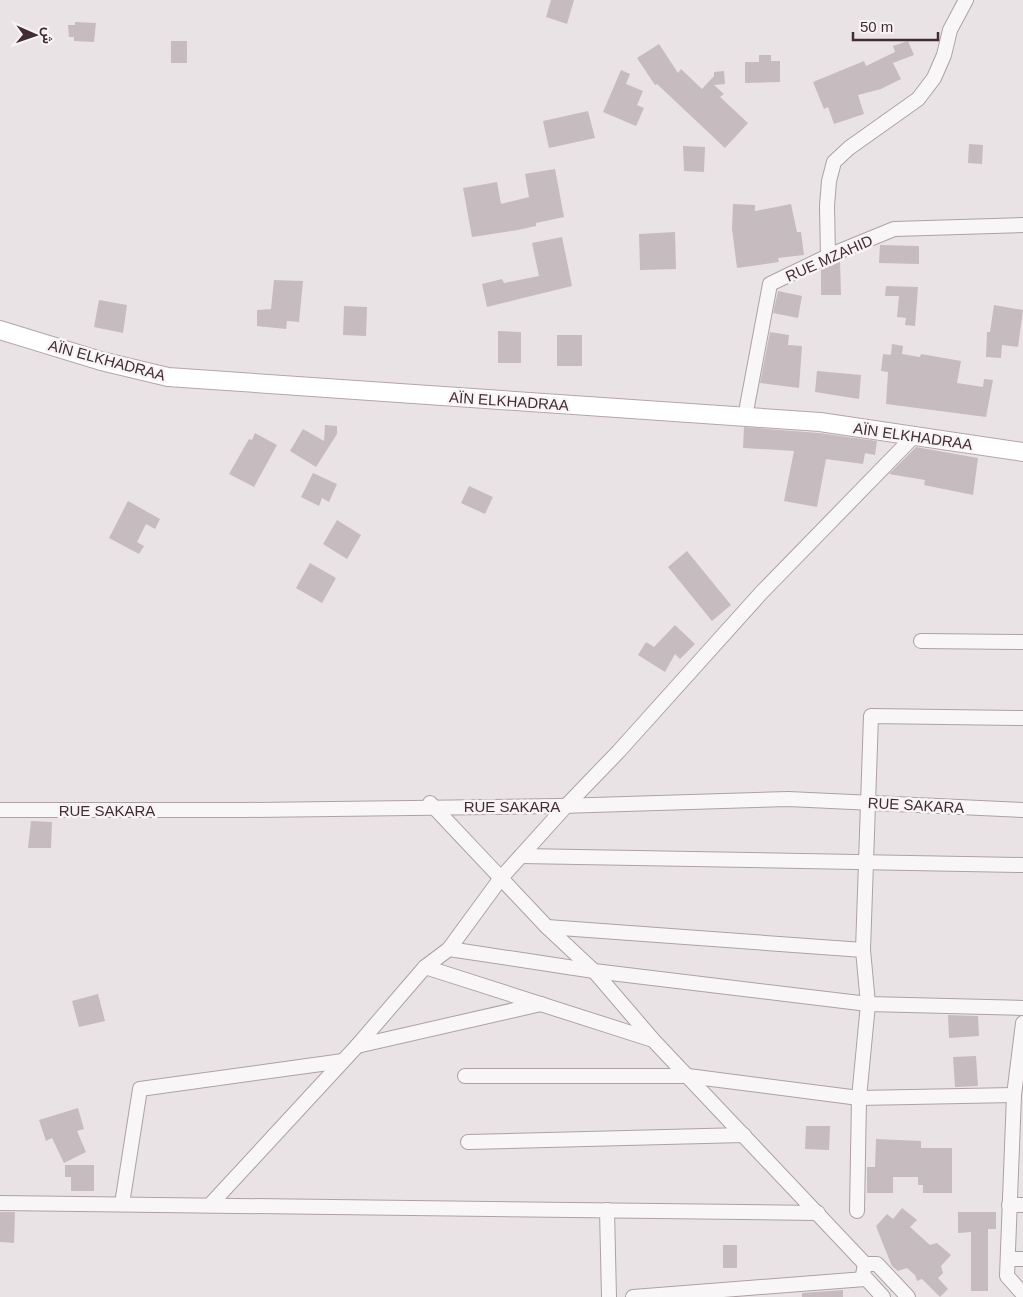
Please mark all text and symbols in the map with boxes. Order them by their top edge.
north arrow [10,10,60,60]
scale bar [853,10,938,42]
text: 50 m [860,18,893,35]
text: ش [39,27,56,44]
street label: RUE MZAHID [783,231,875,285]
street label: AÏN ELKHADRAA [47,336,167,384]
street label: AÏN ELKHADRAA [449,388,569,414]
street label: AÏN ELKHADRAA [852,419,974,453]
street label: RUE SAKARA [867,794,965,816]
street label: RUE SAKARA [464,798,560,815]
street label: RUE SAKARA [59,802,155,819]

